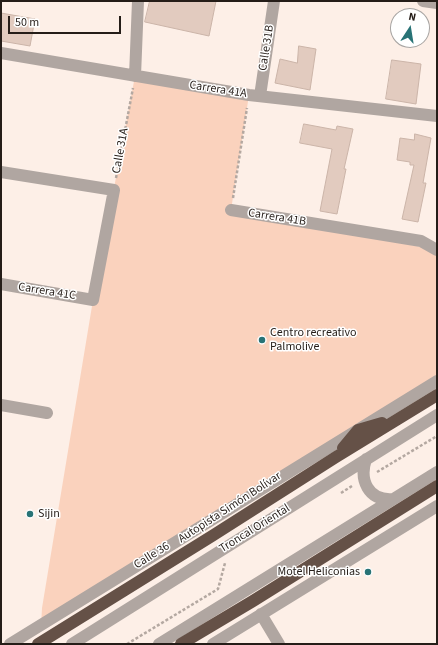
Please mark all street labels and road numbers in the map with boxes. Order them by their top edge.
street label: Calle 31B [256,24,278,72]
street label: Carrera 41A [188,78,248,102]
street label: Calle 31A [110,127,132,175]
street label: Carrera 41B [247,206,307,230]
street label: Carrera 41C [17,280,77,304]
street label: Autopista Simón Bolívar [176,469,284,547]
street label: Troncal Oriental [217,502,293,556]
street label: Calle 36 [132,539,172,573]

